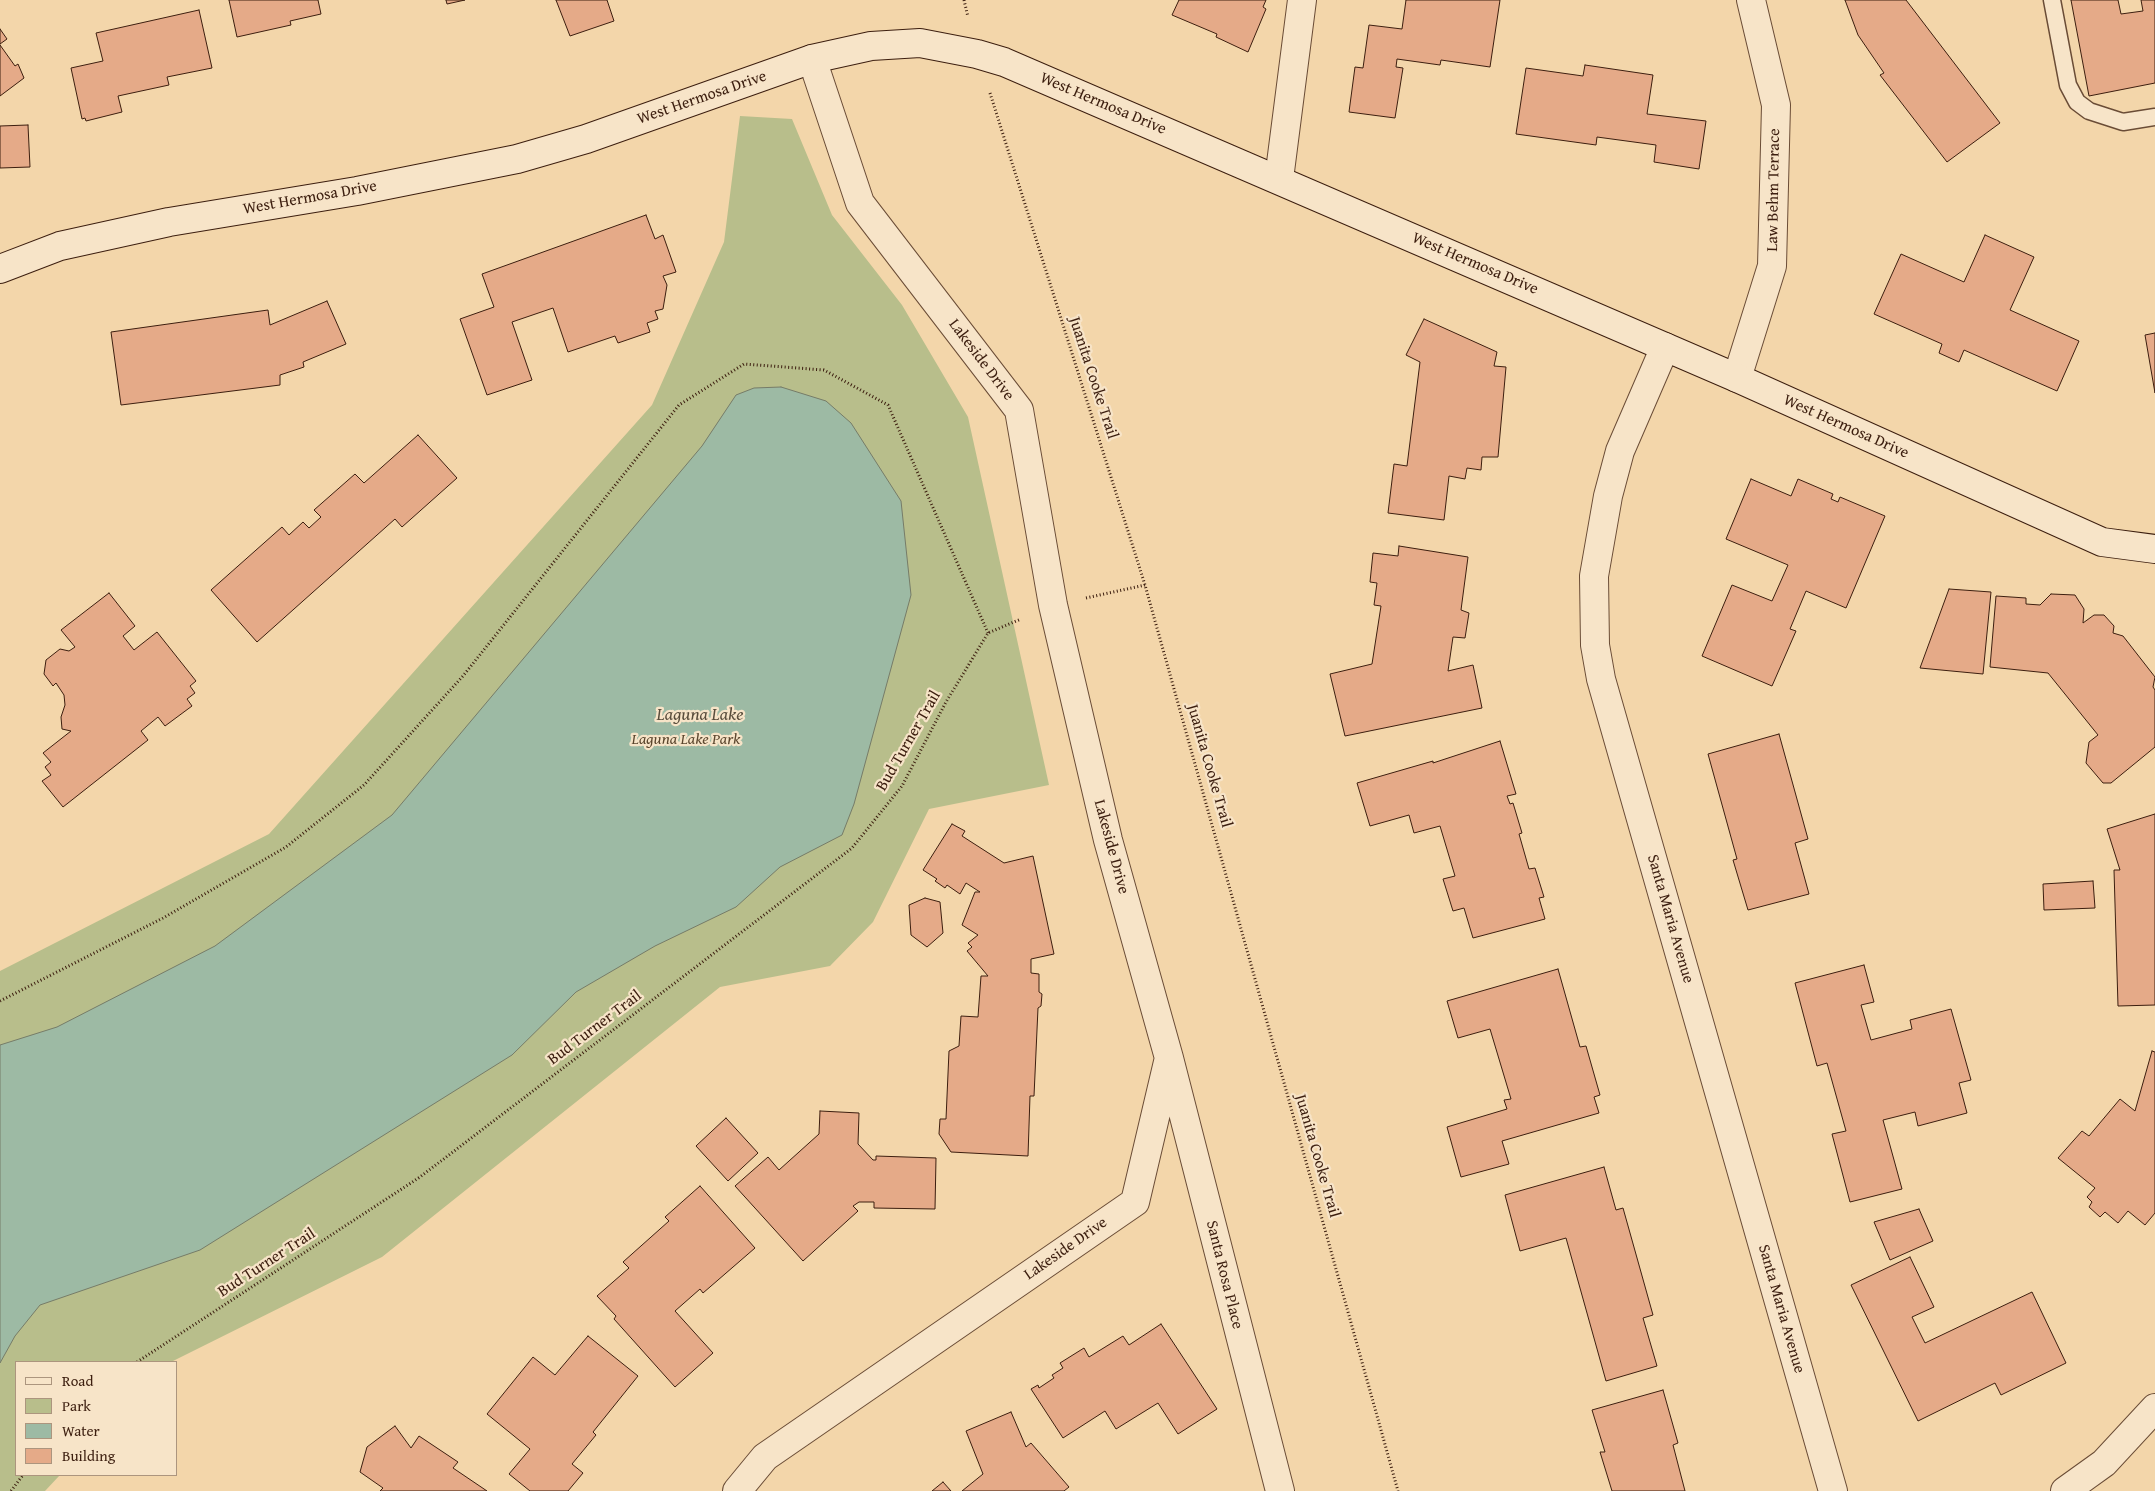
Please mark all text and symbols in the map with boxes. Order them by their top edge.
street label: West Hermosa Drive [635,67,769,129]
street label: West Hermosa Drive [1037,69,1169,139]
street label: Law Behm Terrace [1763,128,1785,252]
street label: West Hermosa Drive [242,177,378,219]
street label: West Hermosa Drive [1409,229,1541,299]
street label: Lakeside Drive [944,315,1018,405]
street label: Juanita Cooke Trail [1064,315,1122,441]
street label: West Hermosa Drive [1780,391,1912,463]
street label: Bud Turner Trail [873,687,945,795]
street label: Juanita Cooke Trail [1182,702,1236,830]
water label: Laguna Lake [657,704,743,726]
park label: Laguna Lake Park [632,730,740,750]
street label: Lakeside Drive [1089,798,1133,896]
street label: Santa Maria Avenue [1642,852,1698,986]
street label: Bud Turner Trail [544,986,646,1070]
street label: Juanita Cooke Trail [1290,1092,1344,1220]
street label: Lakeside Drive [1021,1213,1111,1285]
street label: Santa Rosa Place [1201,1219,1247,1331]
street label: Bud Turner Trail [215,1224,319,1302]
street label: Santa Maria Avenue [1753,1242,1809,1376]
legend [15,1361,178,1476]
text: Road [62,1370,93,1391]
text: Park [62,1395,91,1416]
text: Water [62,1420,100,1441]
text: Building [62,1445,115,1466]

